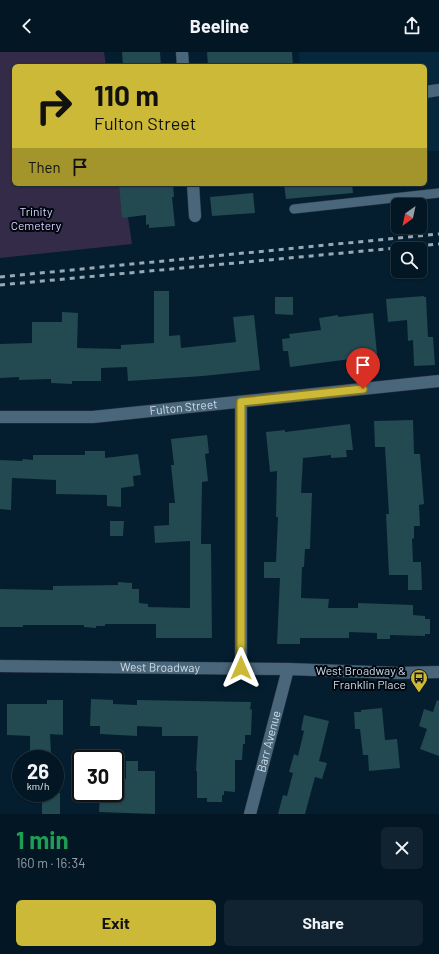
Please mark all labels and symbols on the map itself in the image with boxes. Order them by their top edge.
north arrow [391,198,427,234]
park label: Trinity Cemetery [11,204,62,232]
pin [346,348,380,389]
street label: Fulton Street [149,396,218,417]
position arrow [220,647,262,689]
street label: West Broadway [120,659,201,674]
place label: West Broadway & Franklin Place [316,663,406,691]
bus stop icon: West Broadway & Franklin Place [409,668,429,693]
street label: Barr Avenue [253,709,283,773]
speed limit sign: 30 [72,750,124,802]

